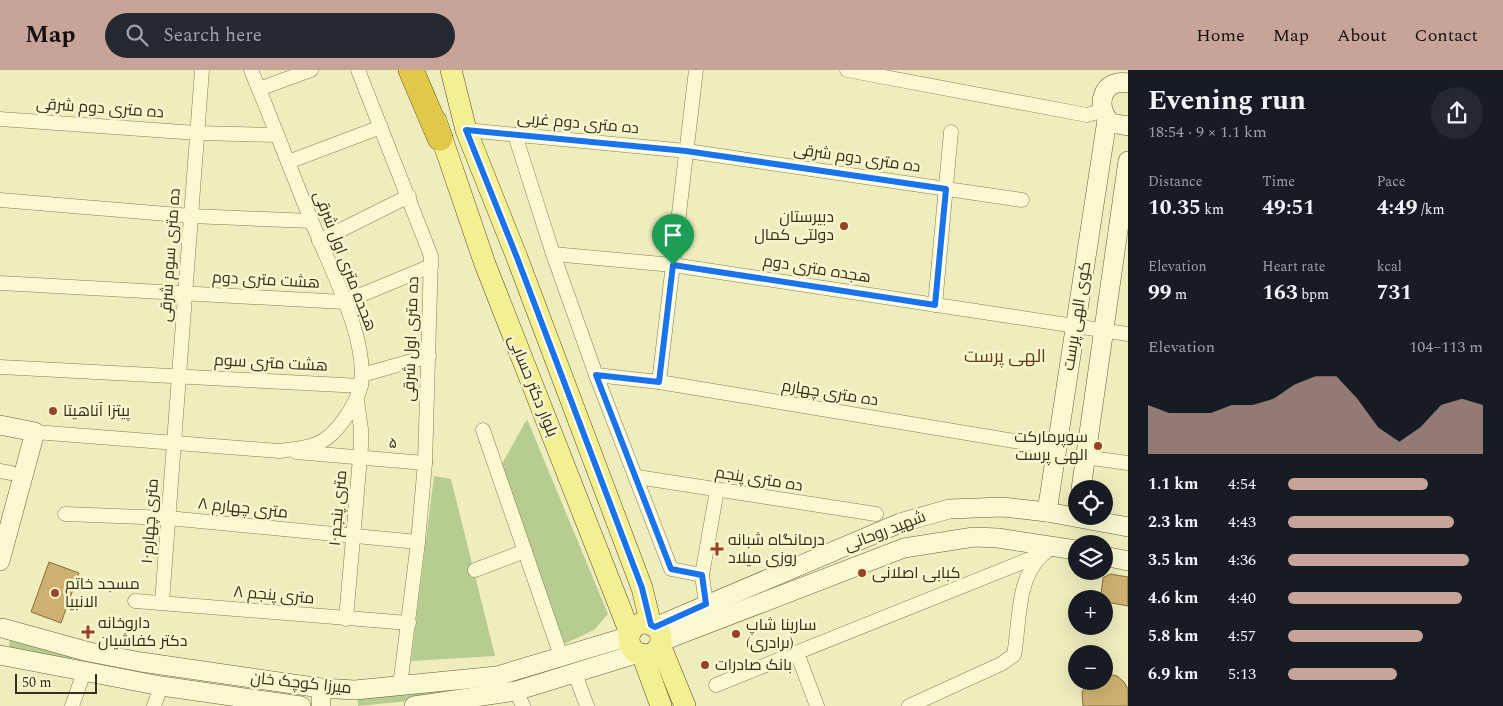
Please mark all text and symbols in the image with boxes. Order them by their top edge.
search box [105,13,455,58]
text: Map [25,17,75,53]
icon: search [123,21,151,49]
text: Search here [163,21,262,50]
text: Home [1196,22,1245,49]
text: Map [1273,22,1309,49]
text: About [1337,22,1387,49]
text: Contact [1415,22,1478,49]
text: Evening run [1148,79,1306,122]
button: share [1431,87,1483,139]
street label: ده متری دوم شرقی [35,92,165,124]
street label: ده متری دوم غربی [516,106,640,140]
text: 18:54 · 9 × 1.1 km [1148,120,1267,144]
street label: ده متری دوم شرقی [792,137,922,179]
text: Distance [1148,171,1203,192]
text: Time [1262,171,1295,192]
text: Pace [1377,171,1406,192]
street label: ده متری سوم شرقی [153,187,187,323]
street label: هجده متری اول شرقی [307,187,383,335]
text: 10.35 [1148,192,1201,224]
text: 49:51 [1262,192,1315,224]
text: 4:49 [1377,192,1418,224]
text: km [1201,199,1224,220]
text: /km [1418,199,1445,220]
place label: دبیرستان دولتی کمال [754,205,834,247]
pin [652,214,694,265]
marker: دبیرستان دولتی کمال [838,220,850,232]
icon: arrive [659,221,687,249]
street label: هجده متری دوم [761,249,873,289]
text: Elevation [1148,256,1207,277]
text: Heart rate [1262,256,1326,277]
text: kcal [1377,256,1402,277]
street label: کوی الهی پرست [1057,260,1097,372]
street label: هشت متری دوم [211,265,321,295]
street label: ده متری اول شرقی [397,276,425,402]
text: 99 [1148,277,1172,309]
text: 163 [1262,277,1298,309]
text: 731 [1377,277,1412,309]
text: m [1172,284,1187,305]
text: bpm [1298,284,1329,305]
street label: بلوار دکتر حسابی [502,331,564,441]
text: Elevation [1148,335,1215,359]
text: 104–113 m [1409,335,1483,359]
district label: الهی پرست [964,343,1046,370]
street label: هشت متری سوم [213,348,329,378]
street label: ده متری چهارم [780,374,880,412]
place label: پیتزا آناهیتا [63,399,131,423]
marker: پیتزا آناهیتا [47,405,59,417]
place label: سوپرمارکت الهی پرست [1014,425,1088,467]
street label: ۵ [388,431,398,455]
marker: سوپرمارکت الهی پرست [1092,440,1104,452]
street label: ده متری پنجم [713,460,805,498]
street label: ۱۰متری پنجم [323,469,353,547]
text: 1.1 km [1148,472,1198,496]
text: 4:54 [1228,472,1256,496]
street label: ۱۰متری چهارم [135,478,165,564]
map controls [1068,480,1113,690]
button: locate [1068,480,1113,525]
street label: ۸ متری چهارم [197,491,289,525]
street label: شهید روحانی [841,504,929,558]
text: 2.3 km [1148,510,1198,534]
text: 4:43 [1228,510,1256,534]
place label: درمانگاه شبانه روزی میلاد [728,528,825,570]
button: layers [1068,535,1113,580]
marker: درمانگاه شبانه روزی میلاد [710,542,724,556]
text: 3.5 km [1148,548,1198,572]
text: 4:36 [1228,548,1256,572]
place label: کبابی اصلانی [872,561,960,585]
marker: کبابی اصلانی [856,567,868,579]
place label: مسجد خاتم الانبیا [65,572,140,614]
street label: ۸ متری پنجم [232,580,316,610]
text: 4.6 km [1148,586,1198,610]
text: 4:40 [1228,586,1256,610]
marker: مسجد خاتم الانبیا [49,587,61,599]
button: + [1068,590,1113,635]
place label: داروخانه دکتر کفاشیان [98,611,188,653]
place label: سارینا شاپ (برادری) [746,613,816,655]
text: 5.8 km [1148,624,1198,648]
text: 4:57 [1228,624,1256,648]
marker: داروخانه دکتر کفاشیان [82,626,94,638]
marker: سارینا شاپ (برادری) [730,628,742,640]
button: − [1068,645,1113,690]
place label: بانک صادرات [715,653,792,677]
marker: بانک صادرات [699,659,711,671]
text: 6.9 km [1148,662,1198,686]
text: 5:13 [1228,662,1256,686]
street label: میرزا کوچک خان [249,666,353,700]
scale bar [15,671,98,694]
text: 50 m [22,672,52,693]

